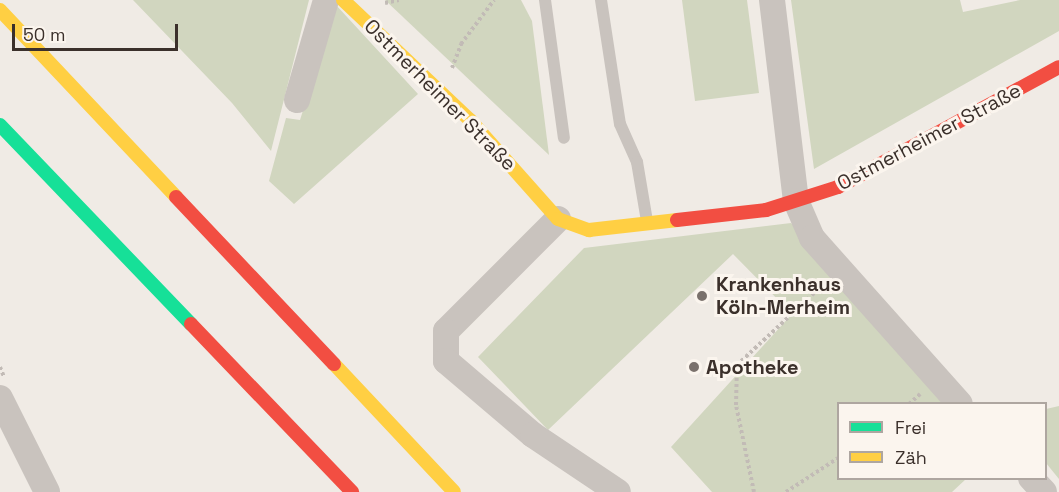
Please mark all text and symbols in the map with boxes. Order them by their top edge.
scale bar [15,12,182,50]
street label: Ostmerheimer Straße [359,14,521,176]
text: 50 m [23,23,65,46]
street label: Ostmerheimer Straße [833,78,1025,196]
place label: Krankenhaus Köln-Merheim [716,272,850,319]
marker: Krankenhaus Köln-Merheim [693,287,711,305]
place label: Apotheke [706,355,799,379]
marker: Apotheke [687,360,701,374]
legend [837,402,1047,480]
text: Frei [895,416,926,439]
text: Zäh [895,446,927,469]

